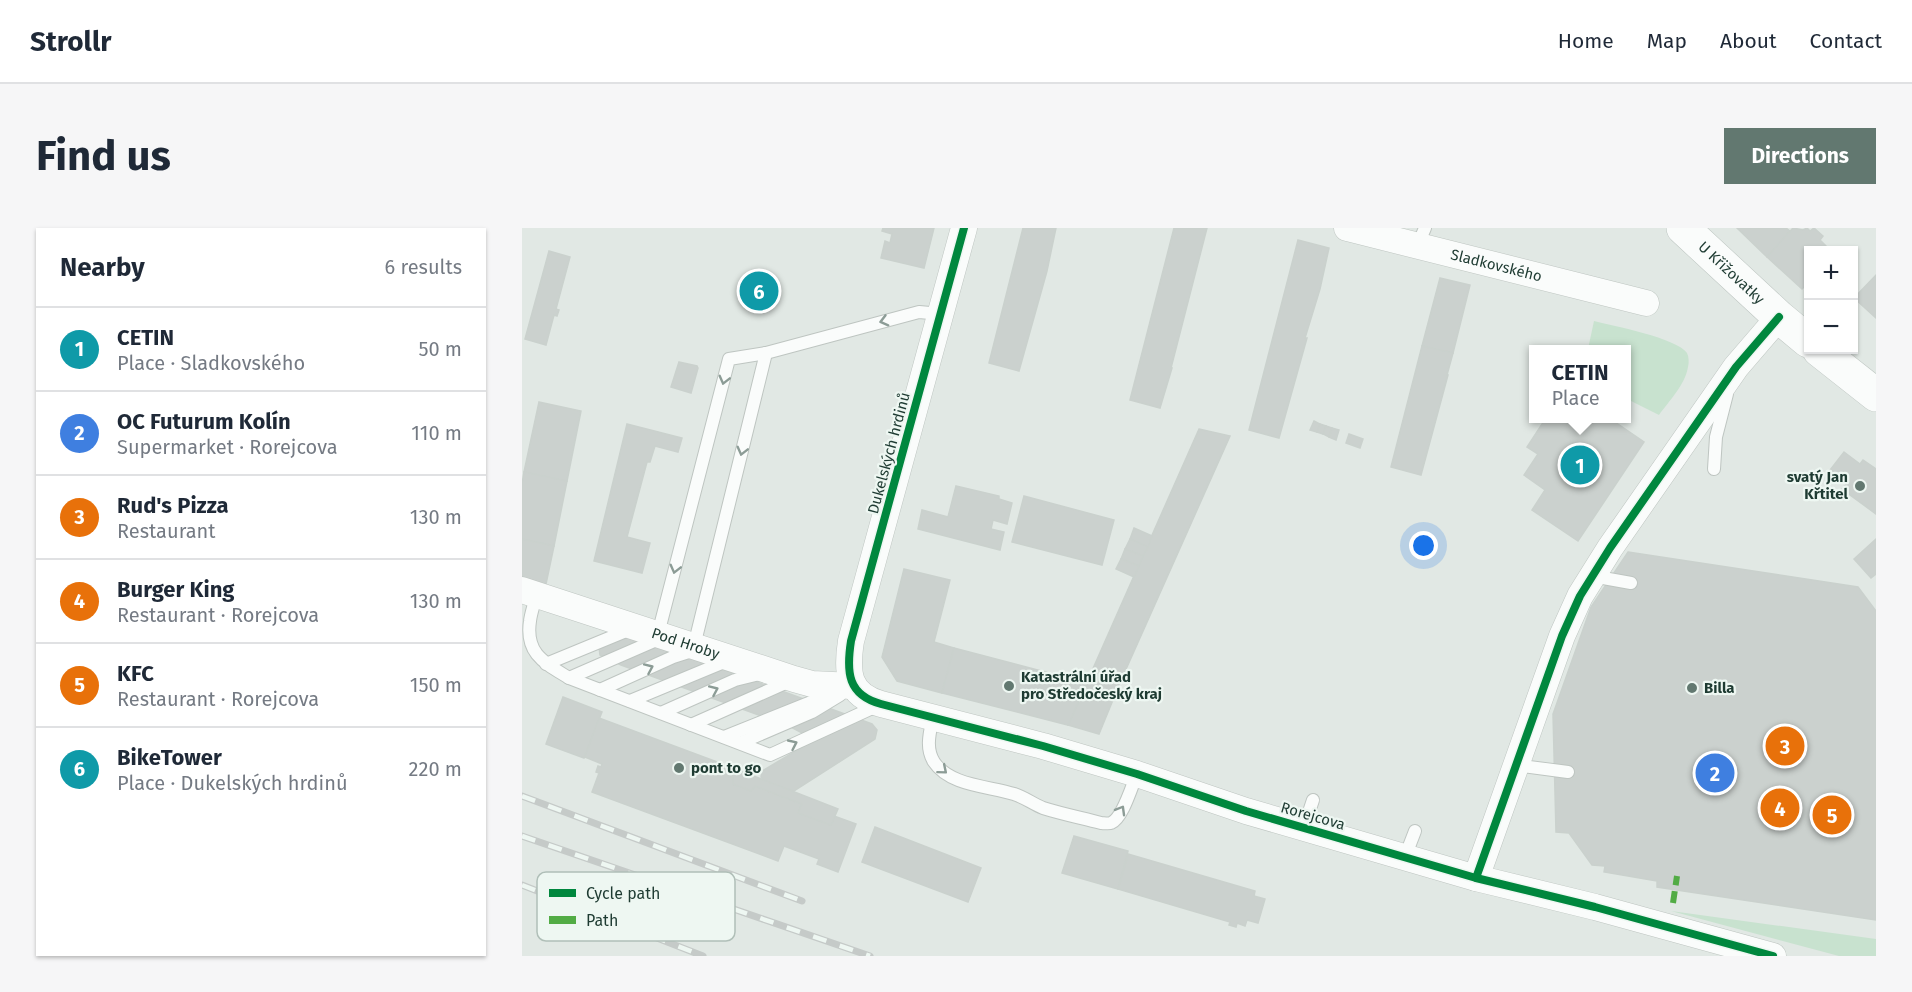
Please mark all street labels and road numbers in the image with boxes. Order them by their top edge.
street label: U Křižovatky [1695,238,1769,308]
street label: Sladkovského [1449,245,1544,286]
street label: Dukelských hrdinů [864,390,914,516]
street label: Pod Hroby [649,624,722,663]
street label: Rorejcova [1279,798,1347,834]

